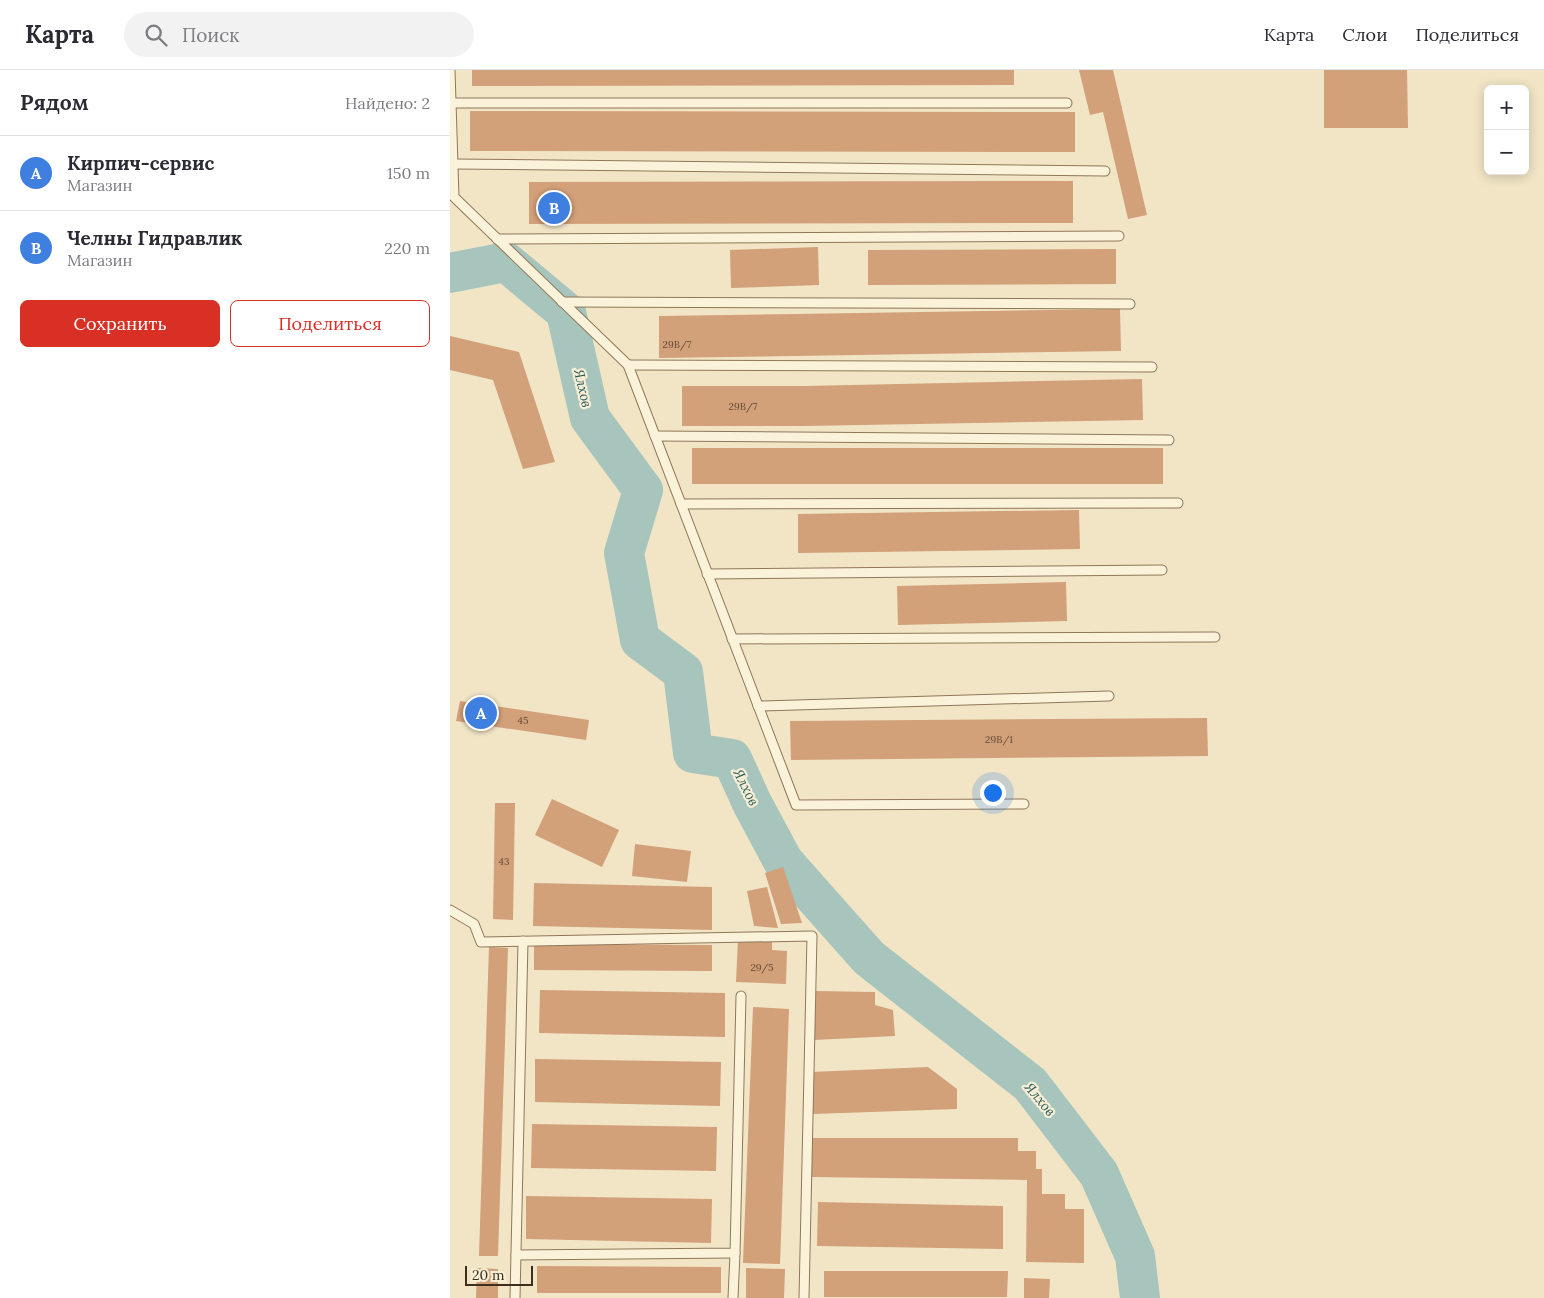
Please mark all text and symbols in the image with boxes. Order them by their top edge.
search box [124,12,474,57]
text: Карта [25,19,94,50]
icon: search [142,21,170,49]
text: Поиск [182,23,240,47]
text: Карта [1264,23,1314,46]
text: Слои [1342,23,1387,46]
text: Поделиться [1415,23,1519,46]
map controls [1484,85,1529,175]
button: + [1484,85,1529,130]
text: Рядом [20,89,89,116]
text: Найдено: 2 [345,93,430,113]
button: − [1484,130,1529,175]
text: Кирпич-сервис [67,151,214,175]
text: A [31,163,41,183]
text: 150 m [387,163,430,183]
text: Магазин [67,175,133,195]
pin: B [538,189,570,227]
text: Челны Гидравлик [67,226,242,250]
text: B [31,238,41,258]
text: 220 m [384,238,430,258]
text: Магазин [67,250,133,270]
button: Сохранить [20,300,220,347]
button: Поделиться [230,300,430,347]
house number: 29В/7 [663,338,692,351]
water label: Ялхов [570,367,596,409]
house number: 29В/7 [729,400,758,413]
pin: A [465,694,497,732]
house number: 45 [518,714,528,727]
house number: 29В/1 [985,733,1013,746]
water label: Ялхов [729,765,763,809]
your location [980,780,1006,806]
house number: 43 [499,855,510,868]
house number: 29/5 [751,961,774,974]
water label: Ялхов [1021,1078,1059,1120]
scale bar [465,1263,532,1286]
text: 20 m [472,1266,504,1284]

